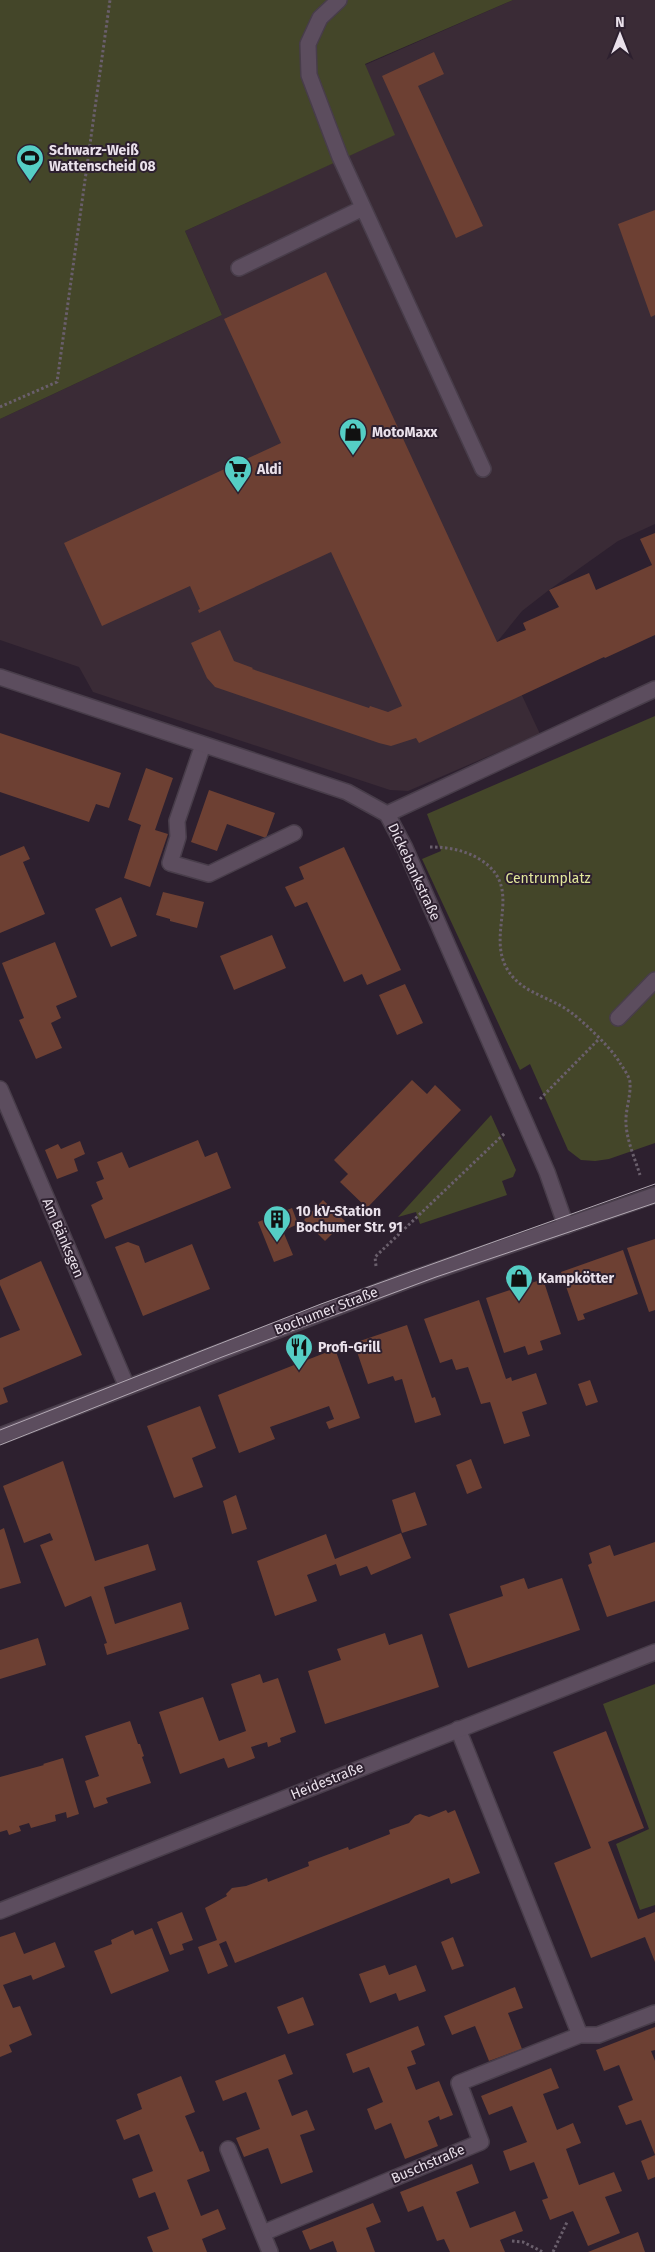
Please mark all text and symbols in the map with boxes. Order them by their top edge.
north arrow [595,10,645,60]
text: N [615,14,625,31]
place label: Schwarz-Weiß Wattenscheid 08 [49,142,156,175]
sports icon: Schwarz-Weiß Wattenscheid 08 [15,143,45,182]
shop icon: MotoMaxx [338,417,368,456]
place label: MotoMaxx [372,424,438,441]
supermarket icon: Aldi [223,454,253,493]
place label: Aldi [256,461,282,478]
street label: Dickebankstraße [384,821,444,923]
park label: Centrumplatz [505,870,591,887]
street label: Am Bänksgen [39,1196,87,1280]
place label: 10 kV-Station Bochumer Str. 91 [296,1203,403,1236]
building icon: 10 kV-Station Bochumer Str. 91 [262,1204,292,1243]
shop icon: Kampkötter [504,1263,534,1302]
place label: Kampkötter [538,1270,615,1287]
street label: Bochumer Straße [272,1283,380,1339]
restaurant icon: Profi-Grill [284,1332,314,1371]
place label: Profi-Grill [318,1339,381,1356]
street label: Heidestraße [288,1759,366,1803]
street label: Buschstraße [389,2141,467,2187]

